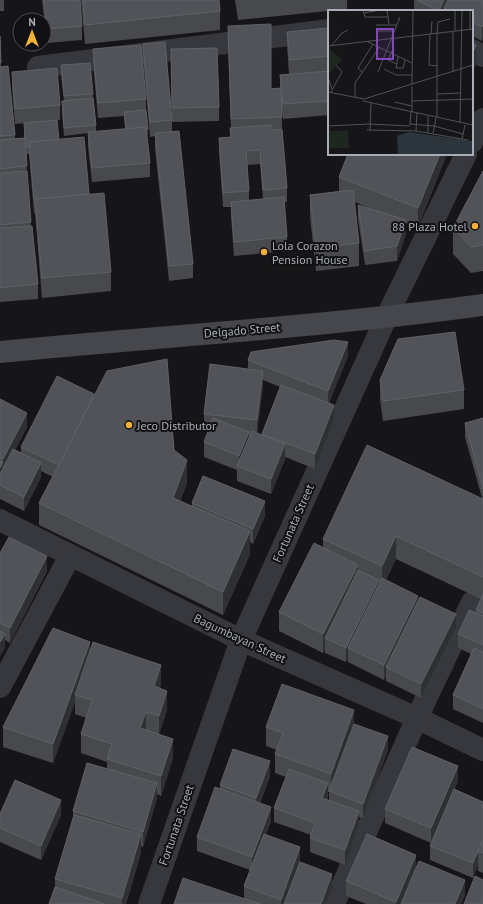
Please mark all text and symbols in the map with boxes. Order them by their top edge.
inset map [328,10,473,155]
north arrow [12,12,52,52]
text: N [28,15,36,29]
place label: 88 Plaza Hotel [392,219,467,234]
marker: 88 Plaza Hotel [470,221,480,231]
place label: Lola Corazon Pension House [272,238,348,267]
marker: Lola Corazon Pension House [259,247,269,257]
street label: Delgado Street [203,319,281,341]
place label: Jeco Distributor [136,418,216,433]
marker: Jeco Distributor [124,420,134,430]
street label: Fortunata Street [269,482,317,564]
street label: Bagumbayan Street [192,610,288,666]
street label: Fortunata Street [155,783,197,867]

